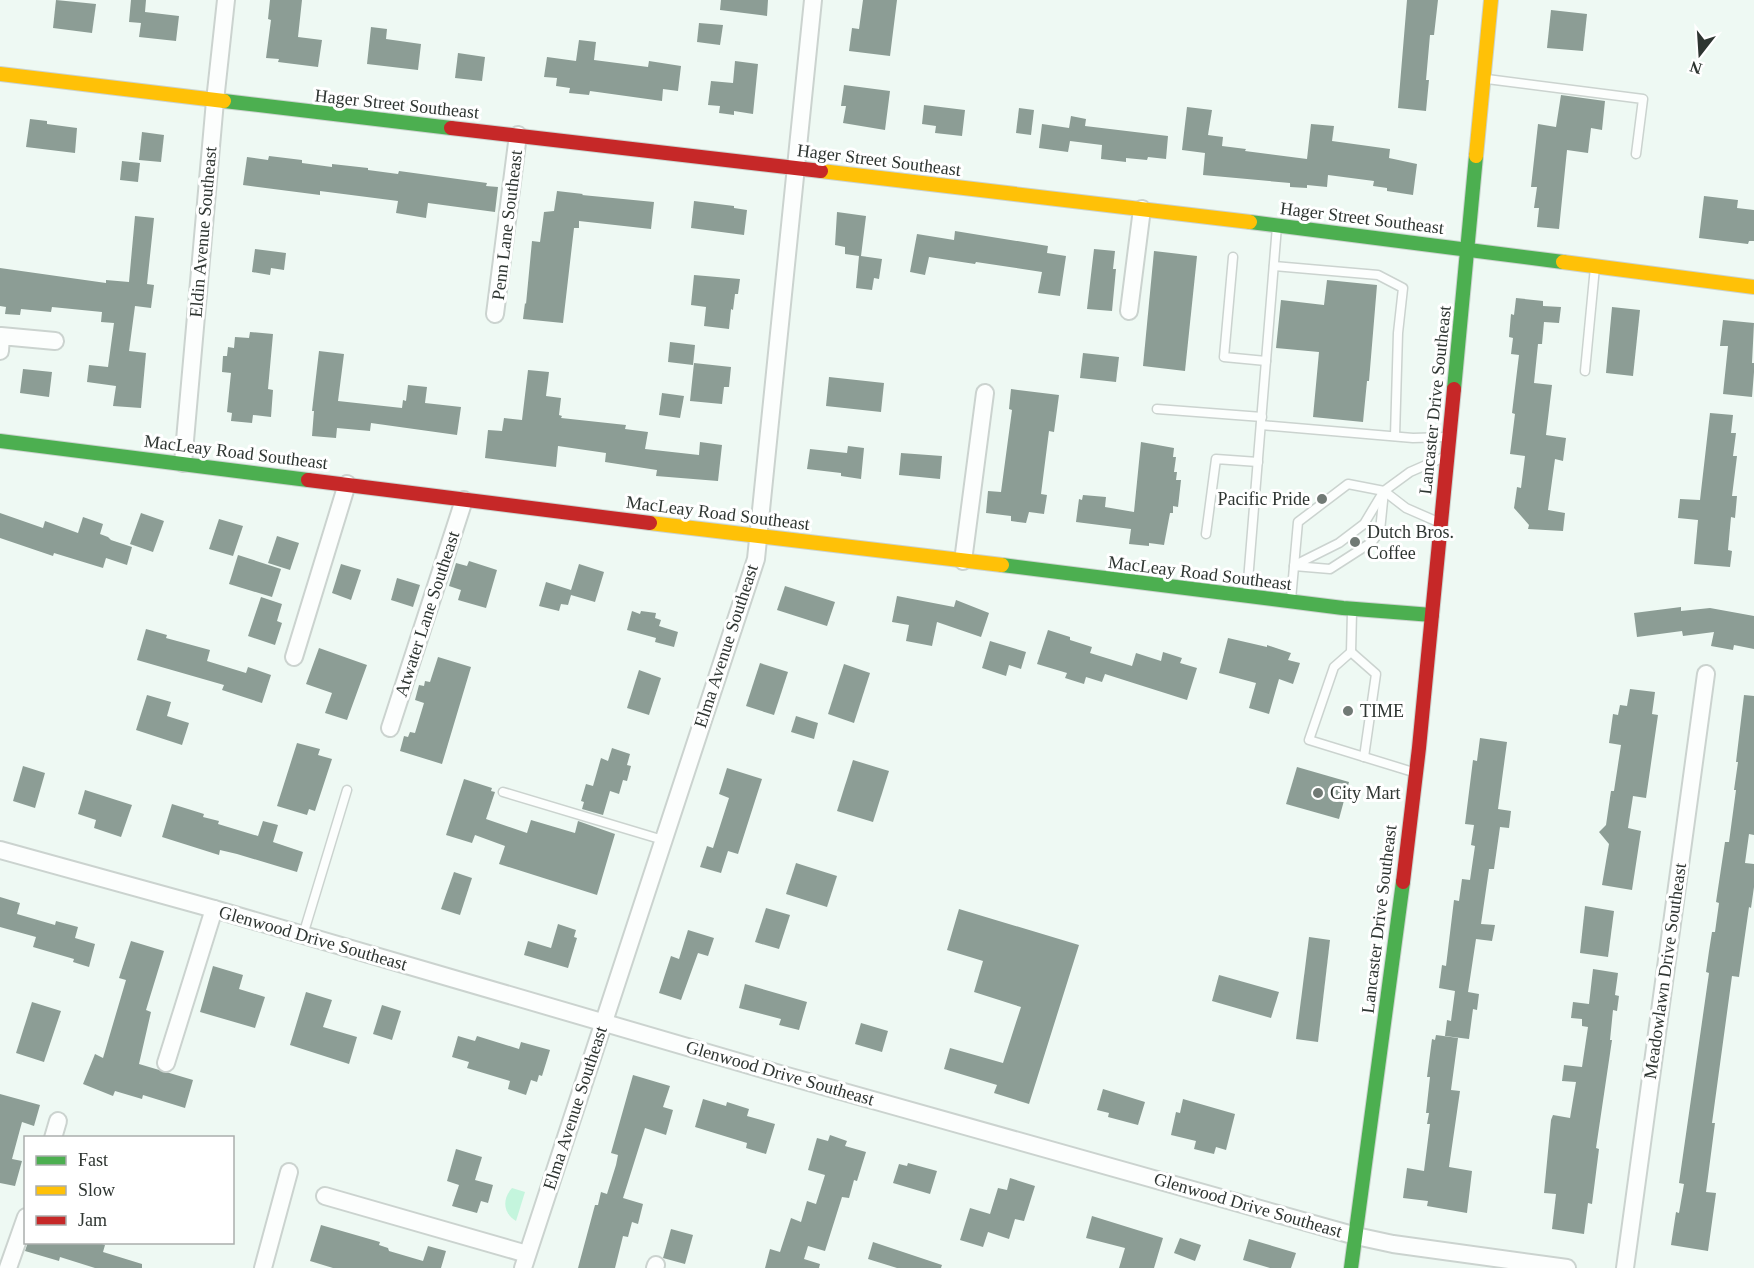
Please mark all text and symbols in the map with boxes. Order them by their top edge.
north arrow [1670,24,1730,84]
text: N [1687,58,1704,78]
street label: Hager Street Southeast [314,85,480,123]
street label: Hager Street Southeast [796,140,962,180]
street label: Eldin Avenue Southeast [186,146,220,318]
street label: Penn Lane Southeast [488,149,526,301]
street label: Hager Street Southeast [1279,198,1445,238]
street label: Lancaster Drive Southeast [1415,305,1455,495]
street label: MacLeay Road Southeast [143,431,329,473]
place label: Pacific Pride [1218,489,1310,509]
street label: MacLeay Road Southeast [625,492,811,534]
marker: Pacific Pride [1315,492,1329,506]
place label: Dutch Bros. Coffee [1367,522,1454,563]
street label: Atwater Lane Southeast [391,529,463,699]
marker: Dutch Bros. Coffee [1348,535,1362,549]
street label: MacLeay Road Southeast [1107,552,1293,594]
street label: Elma Avenue Southeast [690,562,762,730]
place label: TIME [1360,701,1404,721]
marker: TIME [1341,704,1355,718]
place label: City Mart [1330,783,1401,803]
marker: City Mart [1311,786,1325,800]
street label: Lancaster Drive Southeast [1358,824,1400,1014]
street label: Meadowlawn Drive Southeast [1640,862,1690,1080]
street label: Glenwood Drive Southeast [217,902,409,974]
street label: Elma Avenue Southeast [539,1024,611,1192]
street label: Glenwood Drive Southeast [684,1037,876,1109]
legend [24,1136,234,1244]
text: Fast [78,1150,108,1170]
street label: Glenwood Drive Southeast [1152,1169,1344,1241]
text: Slow [78,1180,115,1200]
text: Jam [78,1210,107,1230]

